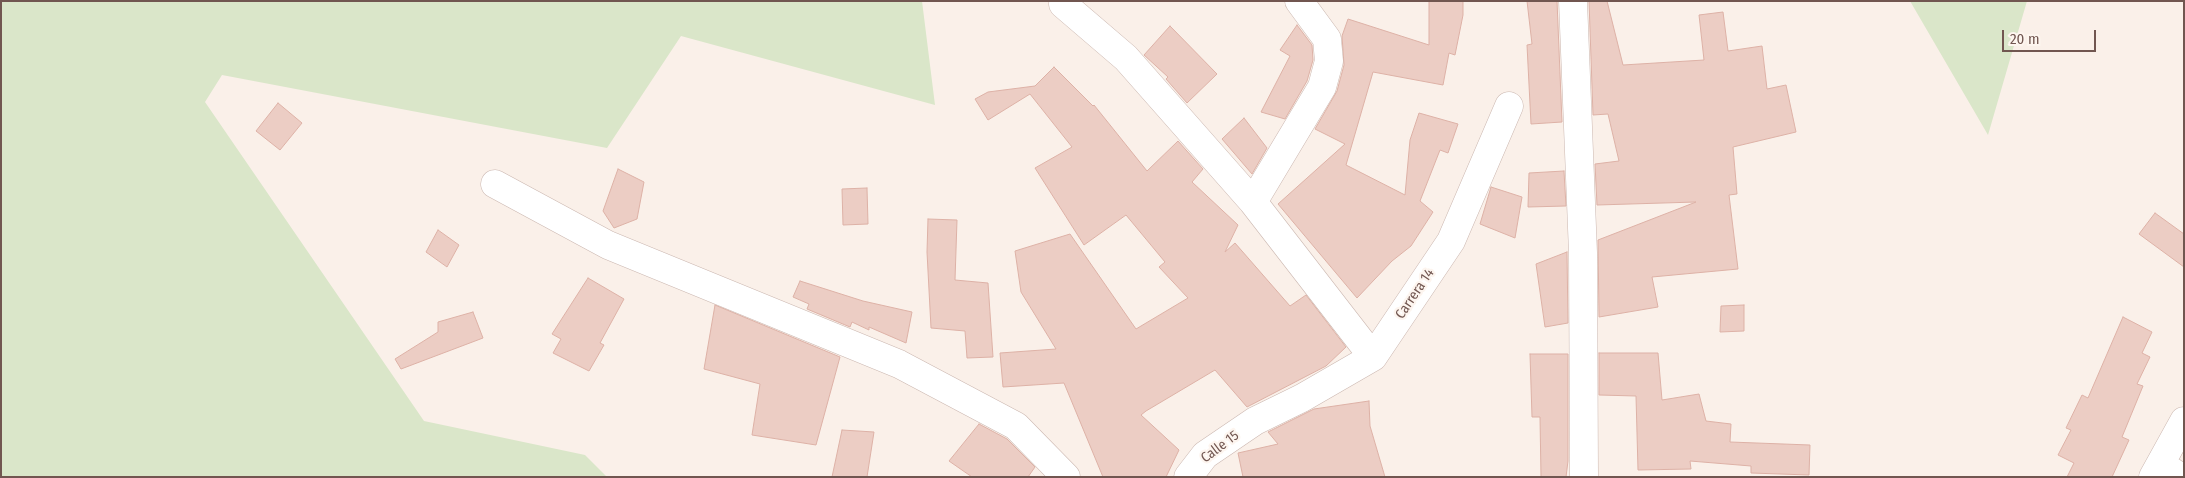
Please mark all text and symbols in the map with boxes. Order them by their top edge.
scale bar [2005,20,2099,52]
text: 20 m [2010,30,2040,48]
street label: Carrera 14 [1392,266,1438,322]
street label: Calle 15 [1198,427,1242,467]

